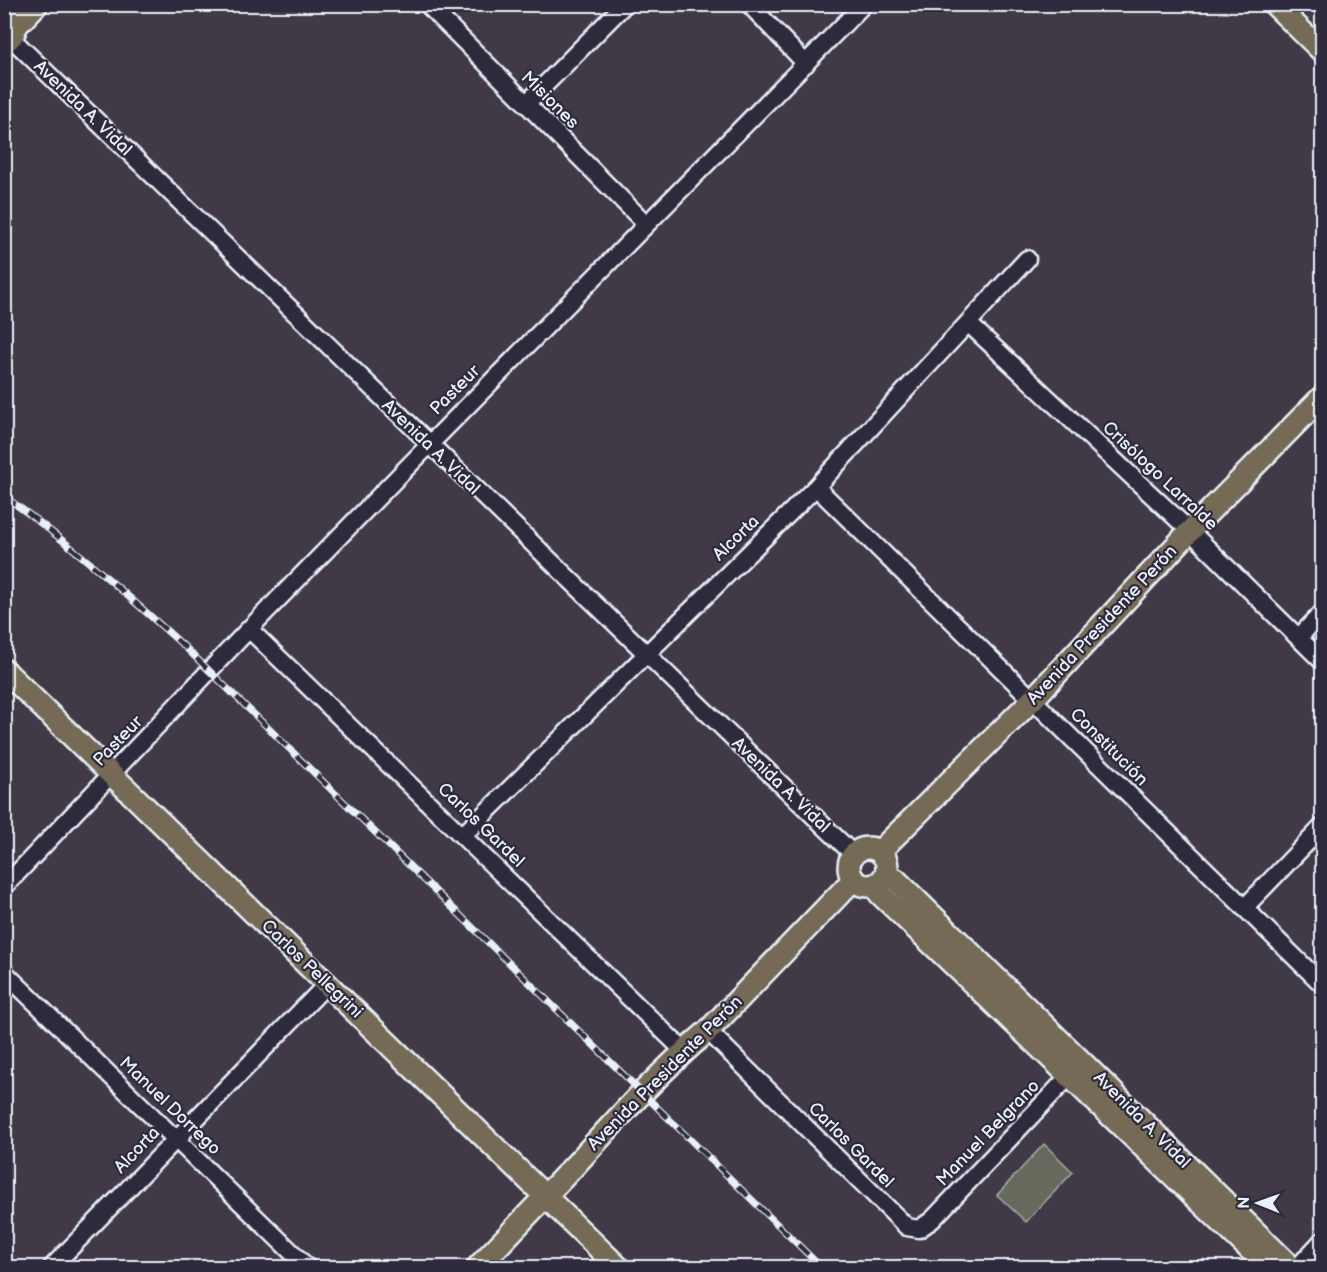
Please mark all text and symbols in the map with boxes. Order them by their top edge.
street label: Avenida A. Vidal [30,56,136,160]
street label: Misiones [517,67,583,133]
street label: Pasteur [426,360,485,419]
street label: Avenida A. Vidal [378,395,484,499]
street label: Crisólogo Larralde [1098,417,1222,535]
street label: Alcorta [708,511,764,565]
street label: Avenida Presidente Perón [1023,541,1181,709]
street label: Constitución [1066,704,1152,790]
street label: Pasteur [89,711,147,771]
street label: Avenida A. Vidal [728,733,834,837]
street label: Carlos Gardel [433,778,529,872]
street label: Carlos Pellegrini [257,915,367,1023]
street label: Avenida Presidente Perón [583,991,747,1155]
street label: Manuel Dorrego [115,1052,225,1160]
street label: Avenida A. Vidal [1089,1067,1195,1173]
street label: Manuel Belgrano [932,1076,1044,1190]
street label: Carlos Gardel [804,1098,898,1192]
street label: Alcorta [110,1122,164,1178]
north arrow [1228,1173,1288,1233]
text: N [1235,1197,1254,1209]

